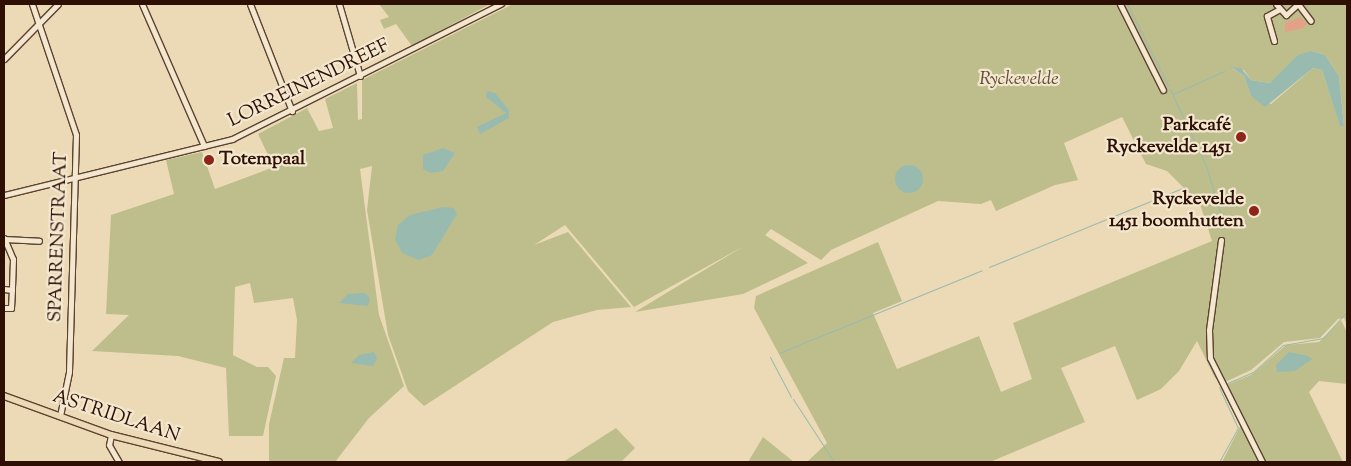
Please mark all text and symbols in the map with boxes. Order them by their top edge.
street label: LORREINENDREEF [225,35,393,133]
park label: Ryckevelde [979,69,1059,91]
place label: Parkcafé Ryckevelde 1451 [1107,115,1231,159]
marker: Parkcafé Ryckevelde 1451 [1235,131,1247,143]
place label: Totempaal [219,149,305,171]
street label: SPARRENSTRAAT [45,151,73,323]
marker: Totempaal [203,154,215,166]
place label: Ryckevelde 1451 boomhutten [1109,189,1244,233]
marker: Ryckevelde 1451 boomhutten [1248,205,1260,217]
street label: ASTRIDLAAN [50,386,182,448]

